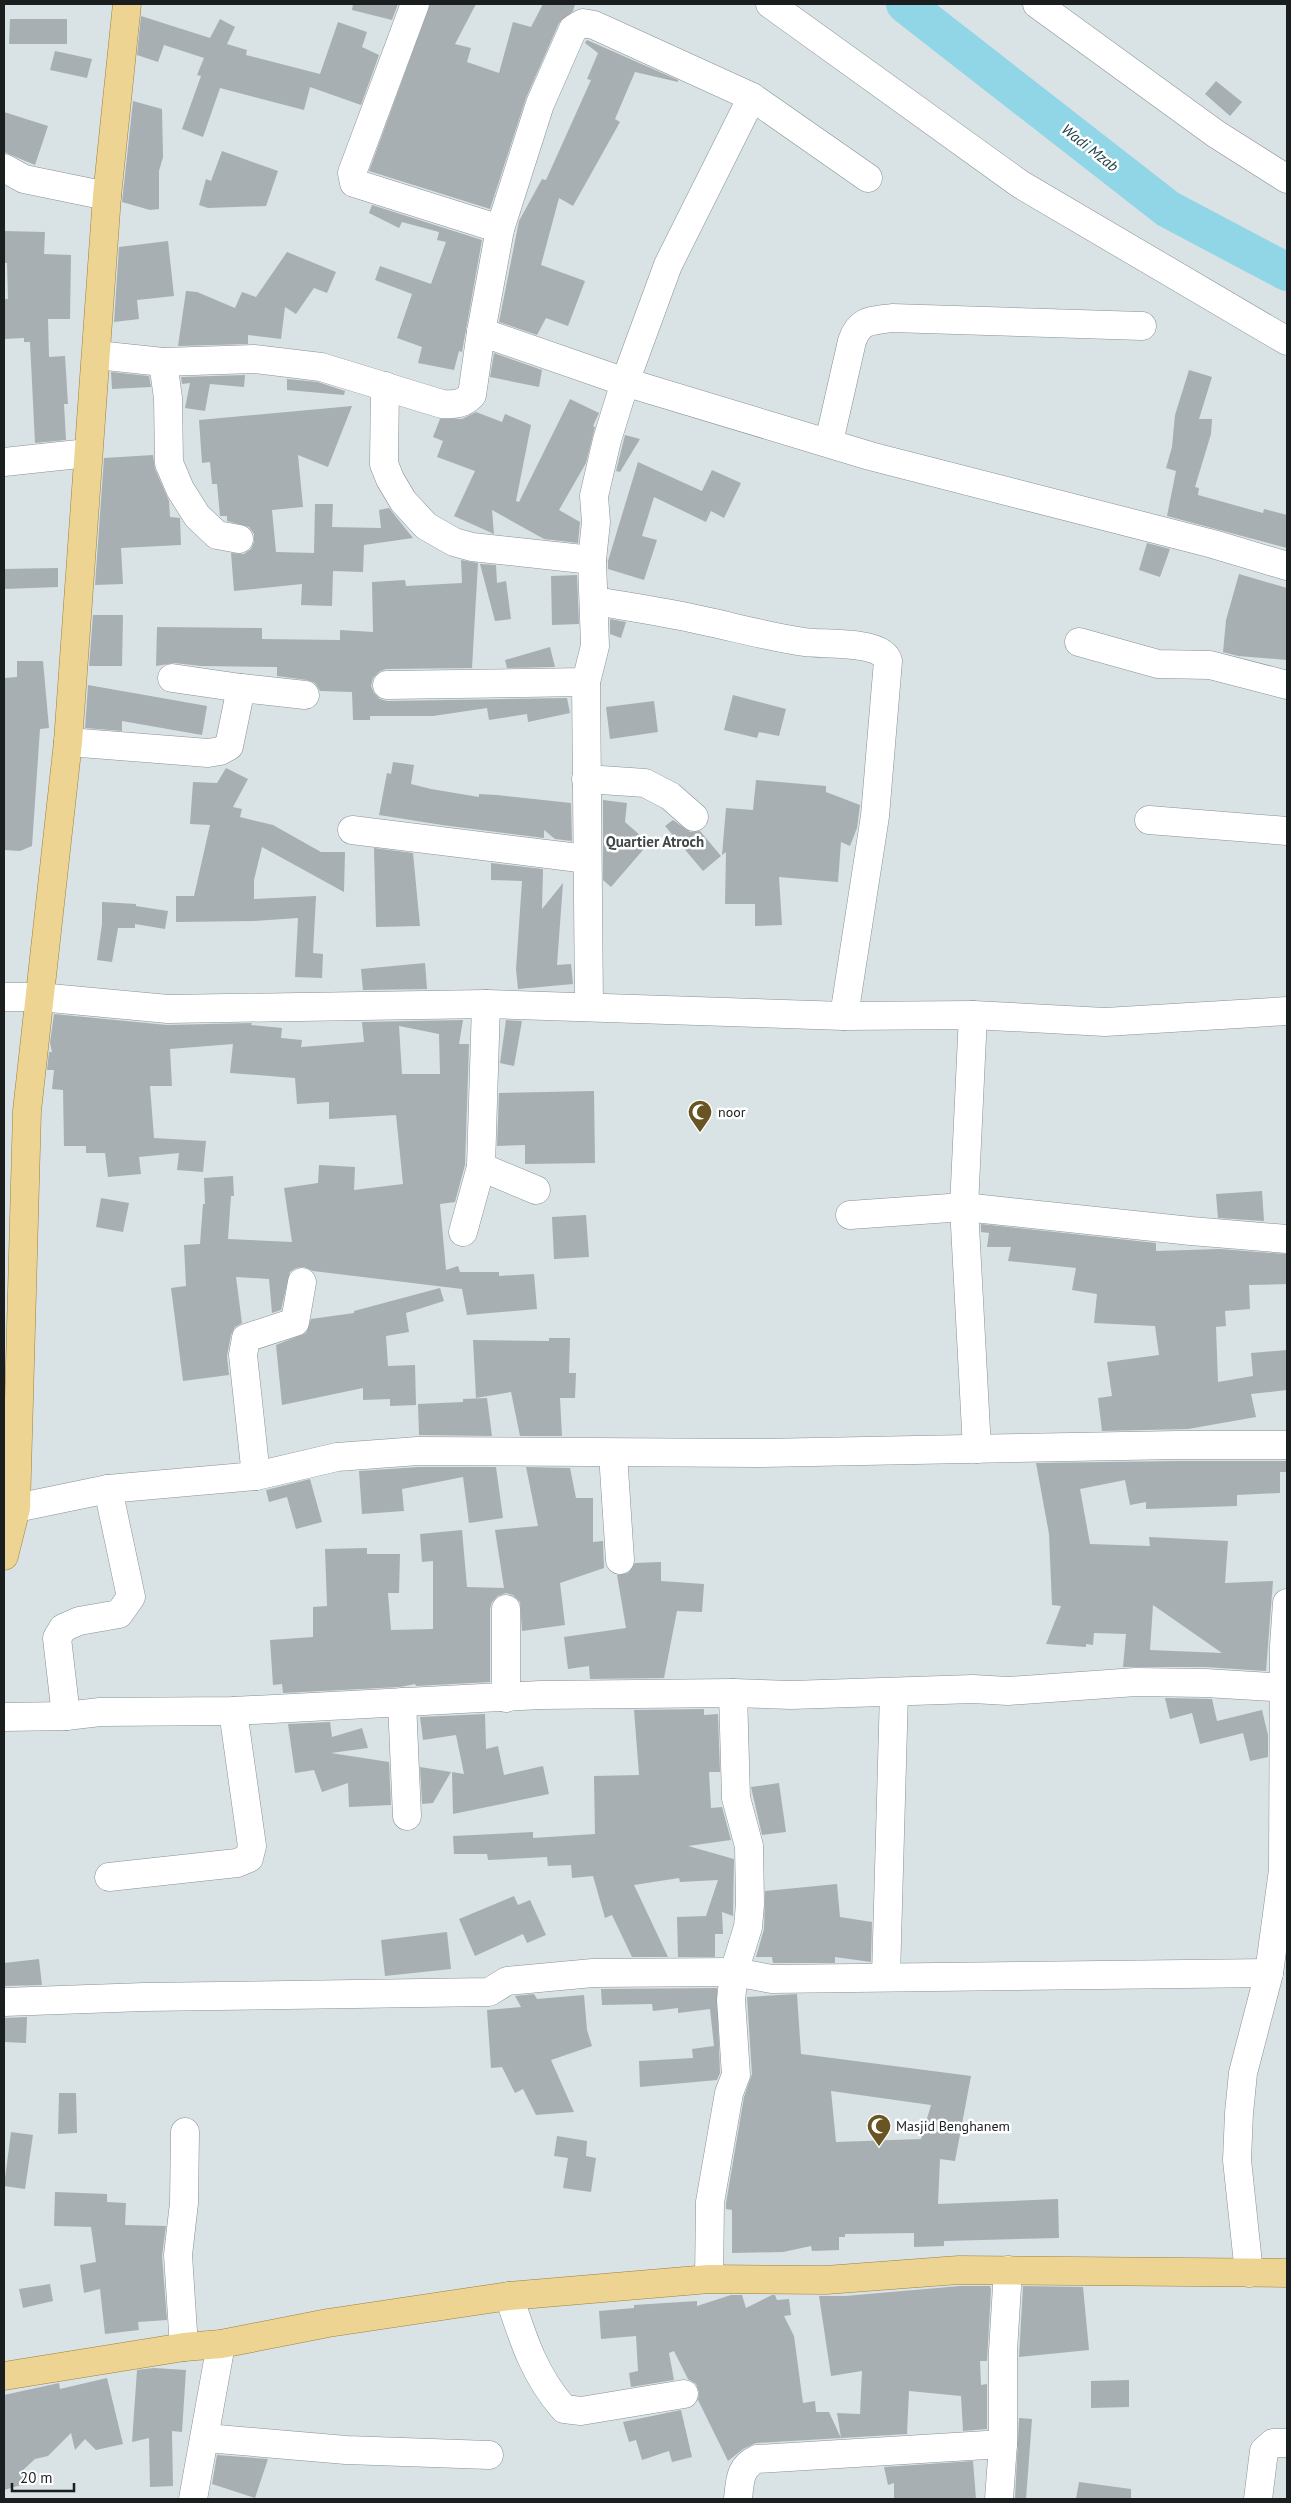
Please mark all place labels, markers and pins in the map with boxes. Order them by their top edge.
mosque icon: noor [687,1099,713,1133]
place label: noor [718,1103,746,1121]
mosque icon: Masjid Benghanem [866,2113,892,2147]
place label: Masjid Benghanem [896,2117,1010,2135]

